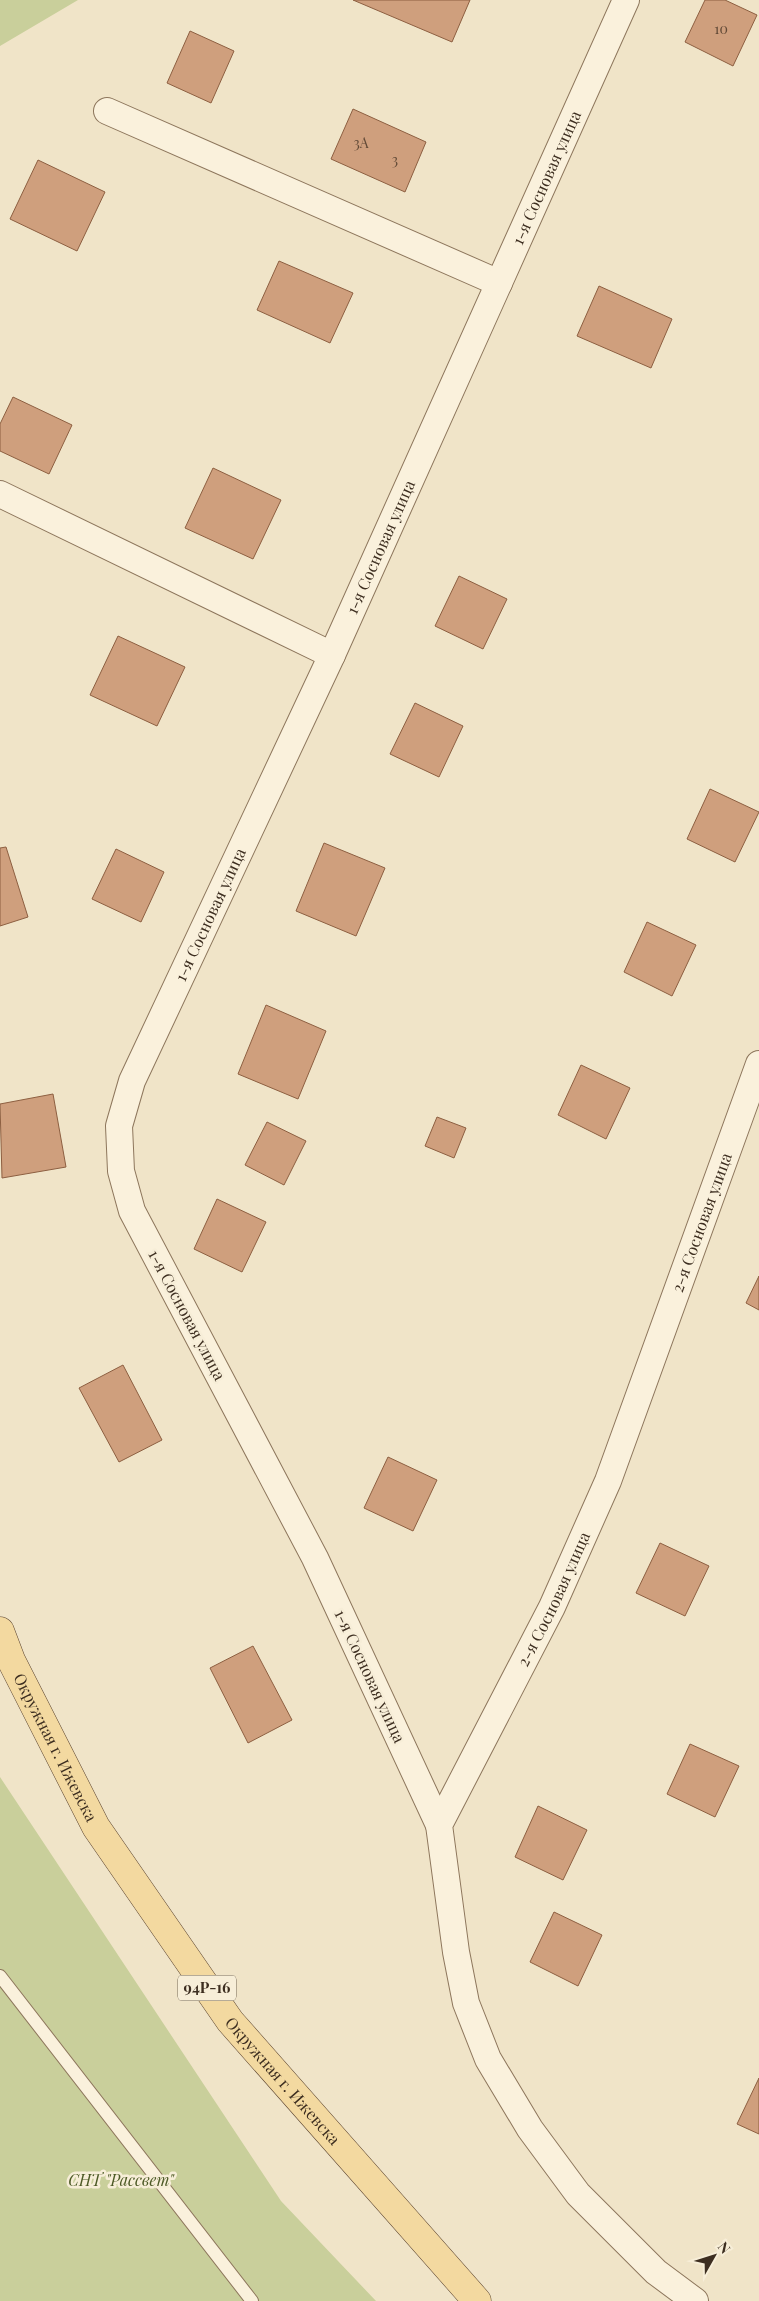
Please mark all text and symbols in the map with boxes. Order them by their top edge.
house number: 10 [714,19,728,38]
street label: 1-я Сосновая улица [507,107,585,248]
house number: 3А [353,133,369,152]
house number: 3 [392,150,398,169]
street label: 1-я Сосновая улица [341,476,419,617]
street label: 1-я Сосновая улица [169,844,250,984]
street label: 2-я Сосновая улица [666,1150,736,1295]
street label: 1-я Сосновая улица [144,1246,231,1384]
street label: 2-я Сосновая улица [512,1528,594,1670]
street label: 1-я Сосновая улица [330,1606,411,1746]
street label: Окружная г. Ижевска [9,1669,102,1825]
road number: 94Р-16 [178,1976,236,2000]
street label: Окружная г. Ижевска [221,2012,345,2149]
park label: СНТ "Рассвет" [68,2169,175,2190]
north arrow [689,2231,739,2281]
text: N [714,2238,735,2257]

